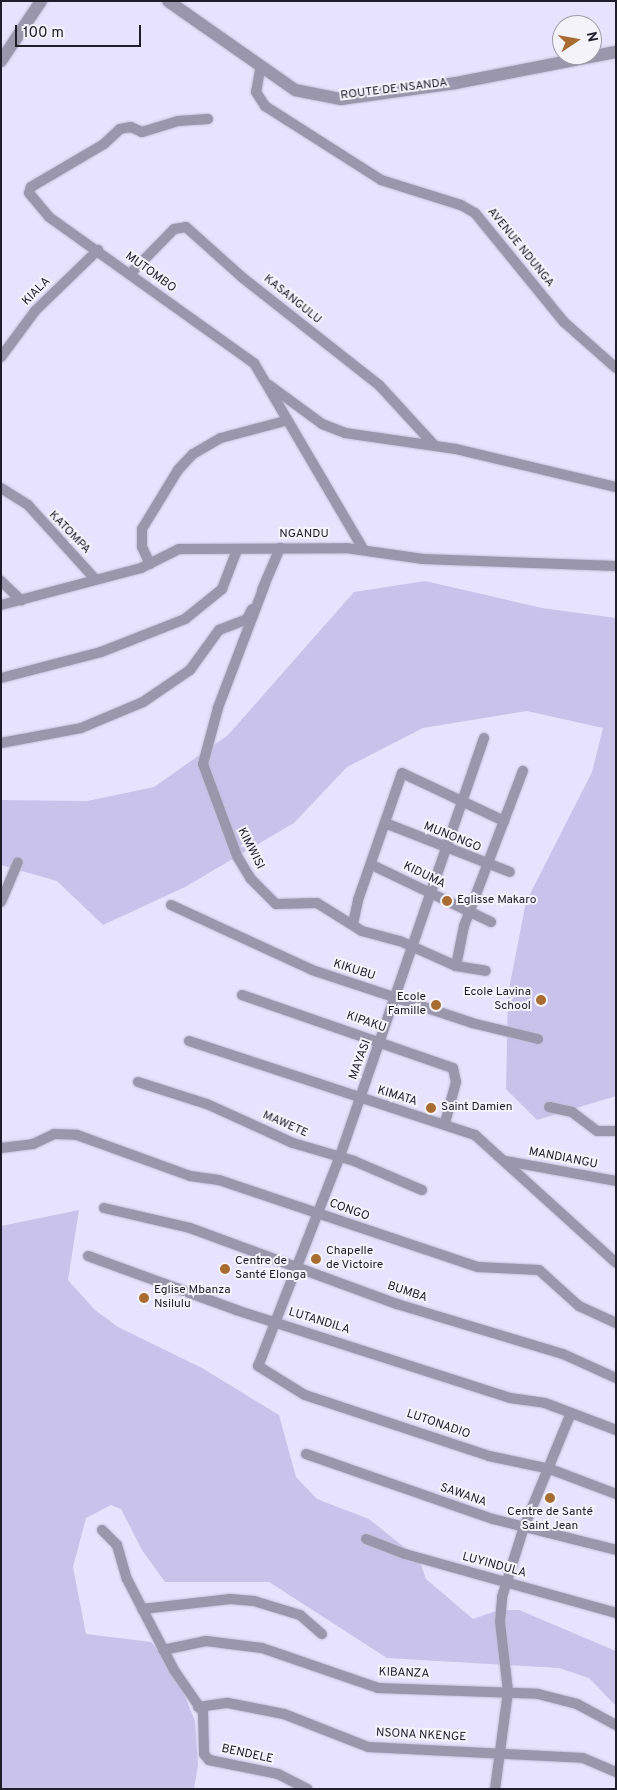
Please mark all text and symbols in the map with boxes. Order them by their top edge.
scale bar [18,15,144,47]
north arrow [552,15,602,65]
text: 100 m [23,24,64,43]
text: N [582,30,601,44]
street label: ROUTE DE NSANDA [340,76,448,104]
street label: AVENUE NDUNGA [484,205,556,291]
street label: MUTOMBO [122,250,178,296]
street label: KASANGULU [260,272,324,328]
street label: KIALA [20,275,54,309]
street label: KATOMPA [45,509,93,557]
street label: NGANDU [279,528,329,542]
street label: MUNONGO [421,820,483,856]
street label: KIMWISI [233,826,267,872]
street label: KIDUMA [401,860,447,892]
place label: Eglisse Makaro [457,894,536,908]
marker: Eglisse Makaro [441,895,453,907]
street label: KIKUBU [331,957,377,985]
place label: Ecole Lavina School [464,986,531,1014]
place label: Ecole Famille [388,991,426,1019]
marker: Ecole Lavina School [535,994,547,1006]
marker: Ecole Famille [430,999,442,1011]
street label: KIPAKU [344,1009,388,1037]
street label: MAYASI [347,1038,375,1082]
street label: KIMATA [375,1084,419,1110]
place label: Saint Damien [441,1101,512,1115]
marker: Saint Damien [425,1102,437,1114]
street label: MAWETE [260,1109,310,1141]
street label: MANDIANGU [527,1145,599,1173]
street label: CONGO [327,1197,371,1225]
place label: Chapelle de Victoire [326,1245,384,1273]
marker: Chapelle de Victoire [310,1253,322,1265]
place label: Centre de Santé Elonga [235,1255,306,1283]
marker: Centre de Santé Elonga [219,1263,231,1275]
street label: BUMBA [385,1280,429,1306]
place label: Eglise Mbanza Nsilulu [154,1284,231,1312]
marker: Eglise Mbanza Nsilulu [138,1292,150,1304]
street label: LUTANDILA [287,1306,351,1338]
street label: LUTONADIO [404,1407,472,1443]
street label: SAWANA [438,1481,488,1511]
marker: Centre de Santé Saint Jean [544,1492,556,1504]
place label: Centre de Santé Saint Jean [507,1506,593,1534]
street label: LUYINDULA [460,1551,528,1581]
street label: KIBANZA [378,1666,430,1682]
street label: NSONA NKENGE [375,1726,467,1746]
street label: BENDELE [220,1742,274,1768]

